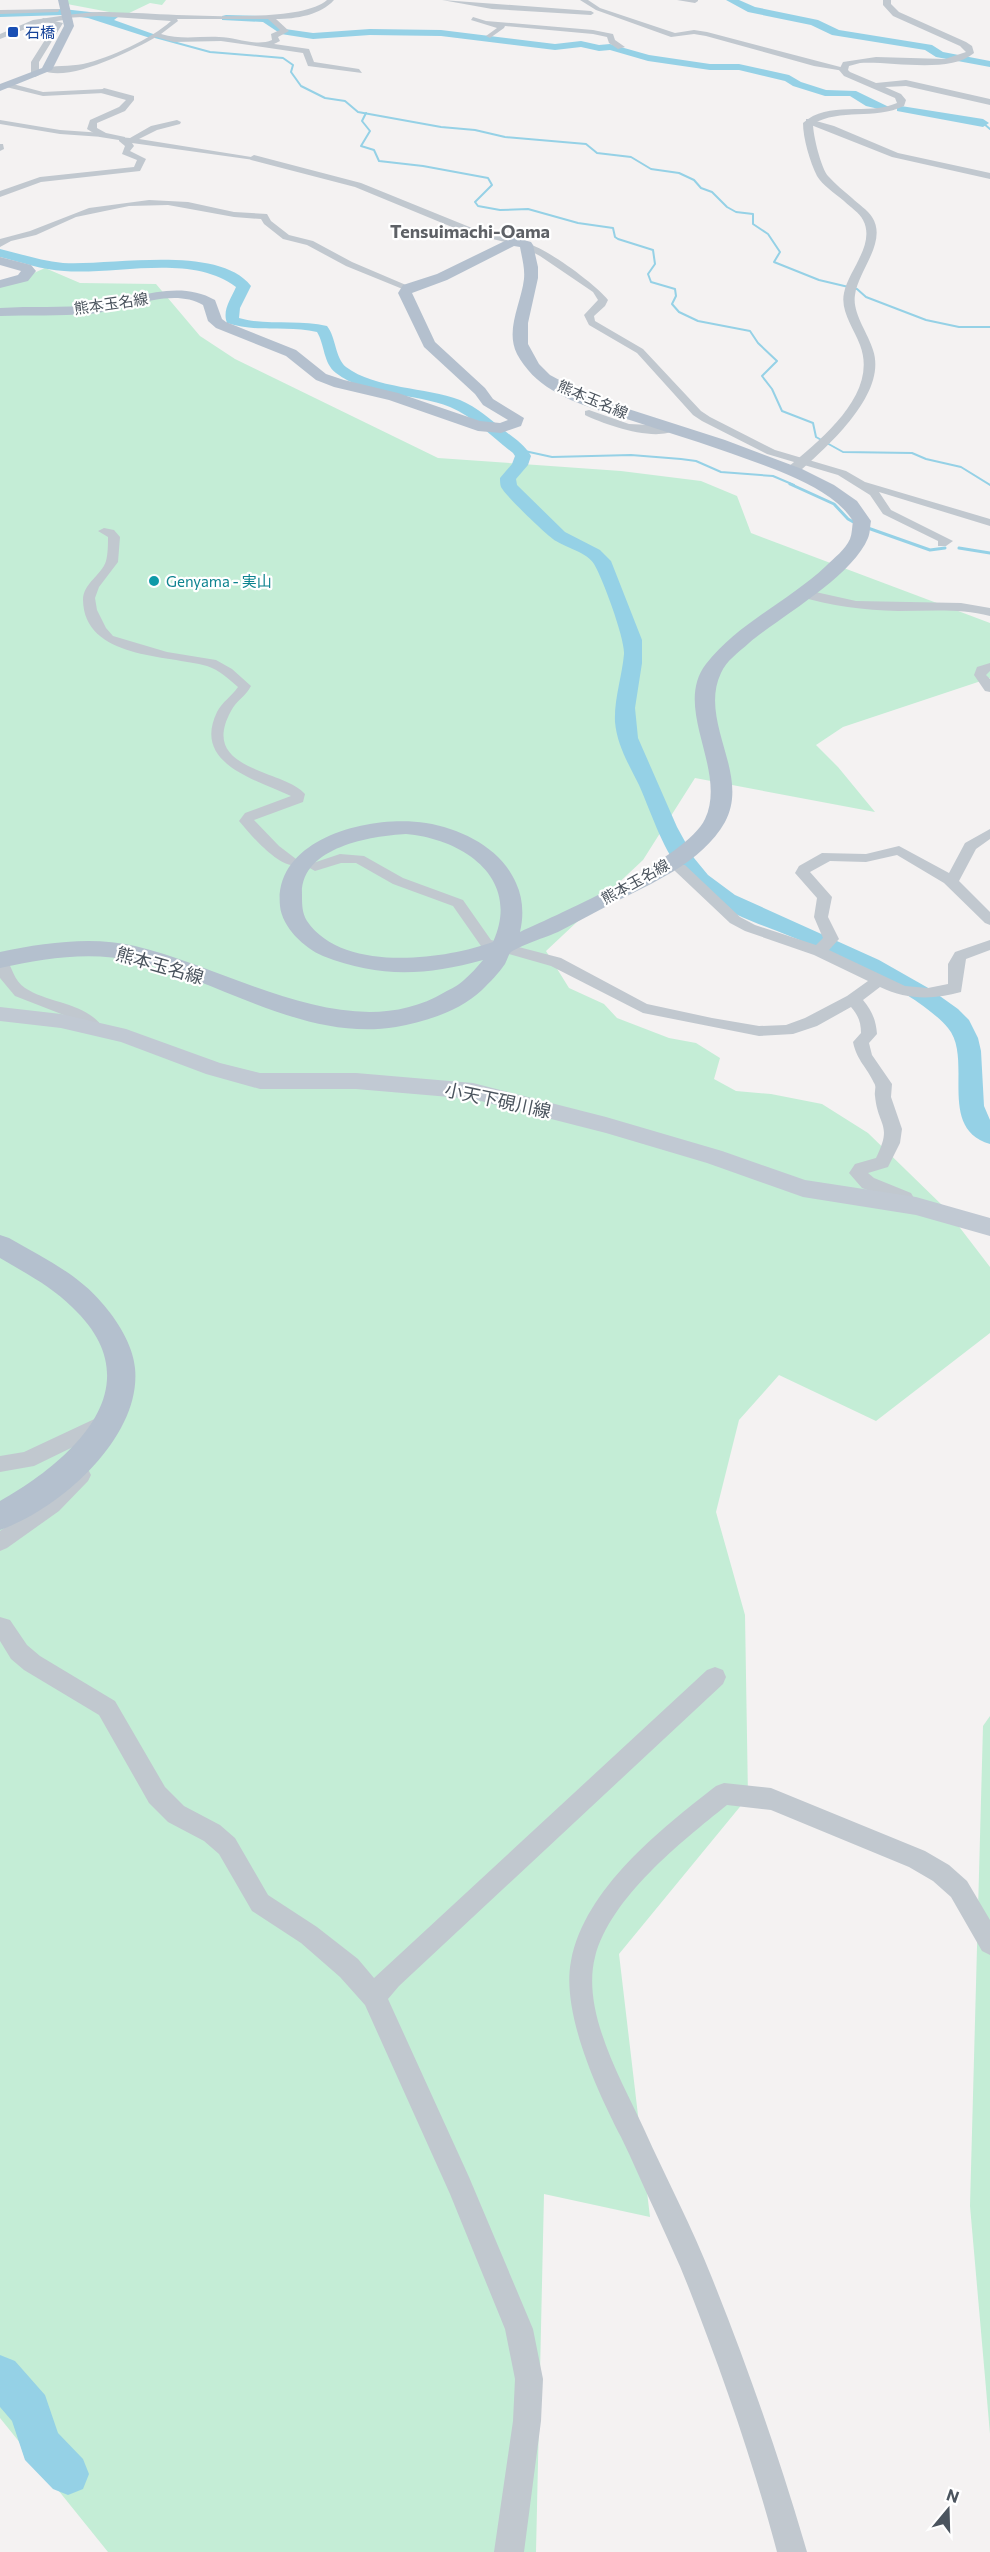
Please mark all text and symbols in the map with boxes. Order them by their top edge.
place label: 石橋 [25,23,55,41]
marker: 石橋 [6,25,20,39]
district label: Tensuimachi-Oama [390,220,550,242]
street label: 熊本玉名線 [73,289,149,317]
street label: 熊本玉名線 [555,376,631,422]
place label: Genyama - 実山 [166,572,272,590]
marker: Genyama - 実山 [147,574,161,588]
street label: 熊本玉名線 [598,855,672,907]
street label: 熊本玉名線 [114,942,206,988]
street label: 小天下硯川線 [443,1078,553,1122]
north arrow [918,2480,978,2540]
text: N [944,2484,962,2506]

